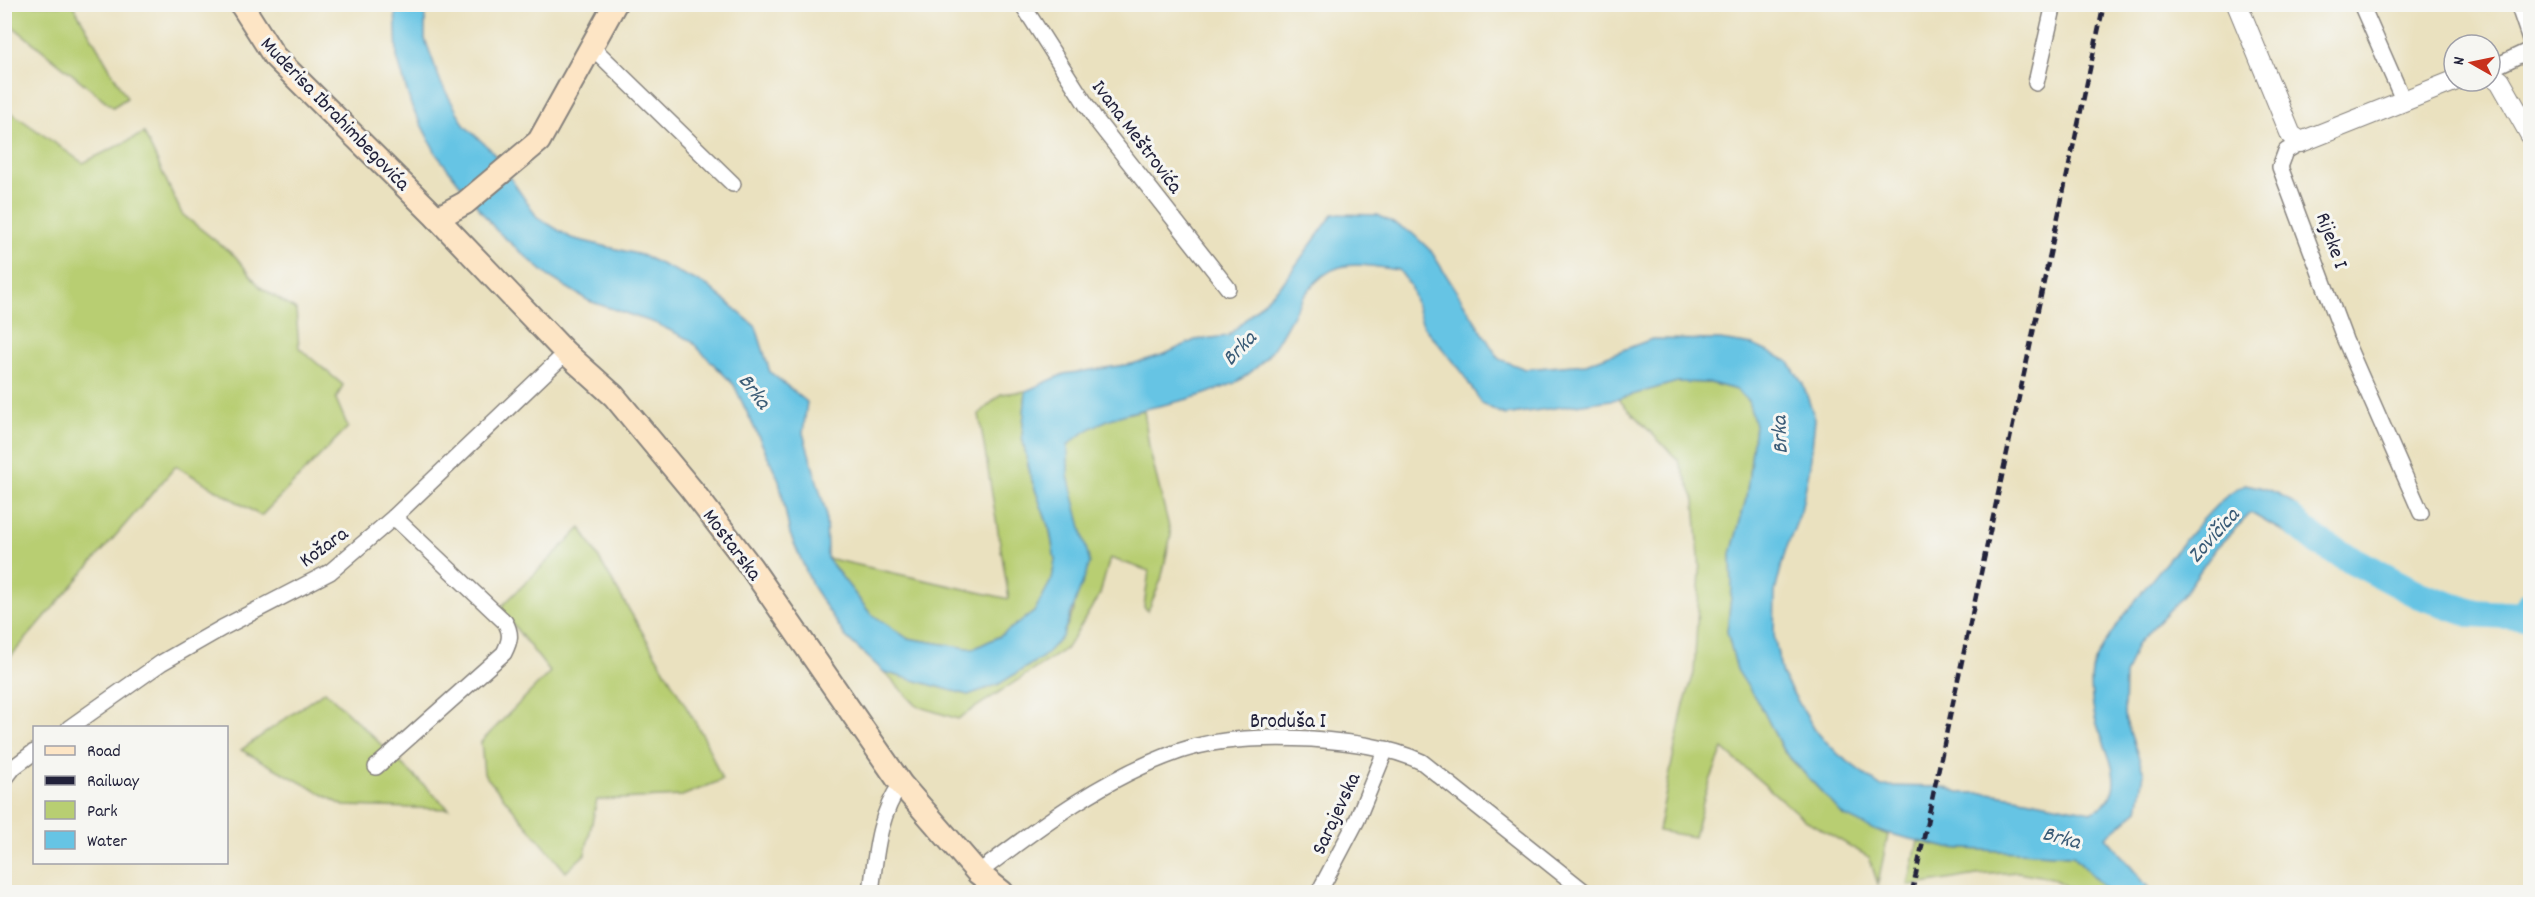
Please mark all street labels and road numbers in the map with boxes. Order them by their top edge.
street label: Muderisa Ibrahimbegovića [252,31,416,200]
street label: Ivana Meštrovića [1083,75,1189,202]
street label: Rijeke I [2306,209,2354,274]
street label: Mostarska [694,504,768,589]
street label: Kožara [294,520,356,576]
street label: Broduša I [1250,708,1327,738]
street label: Sarajevska [1306,767,1370,860]

